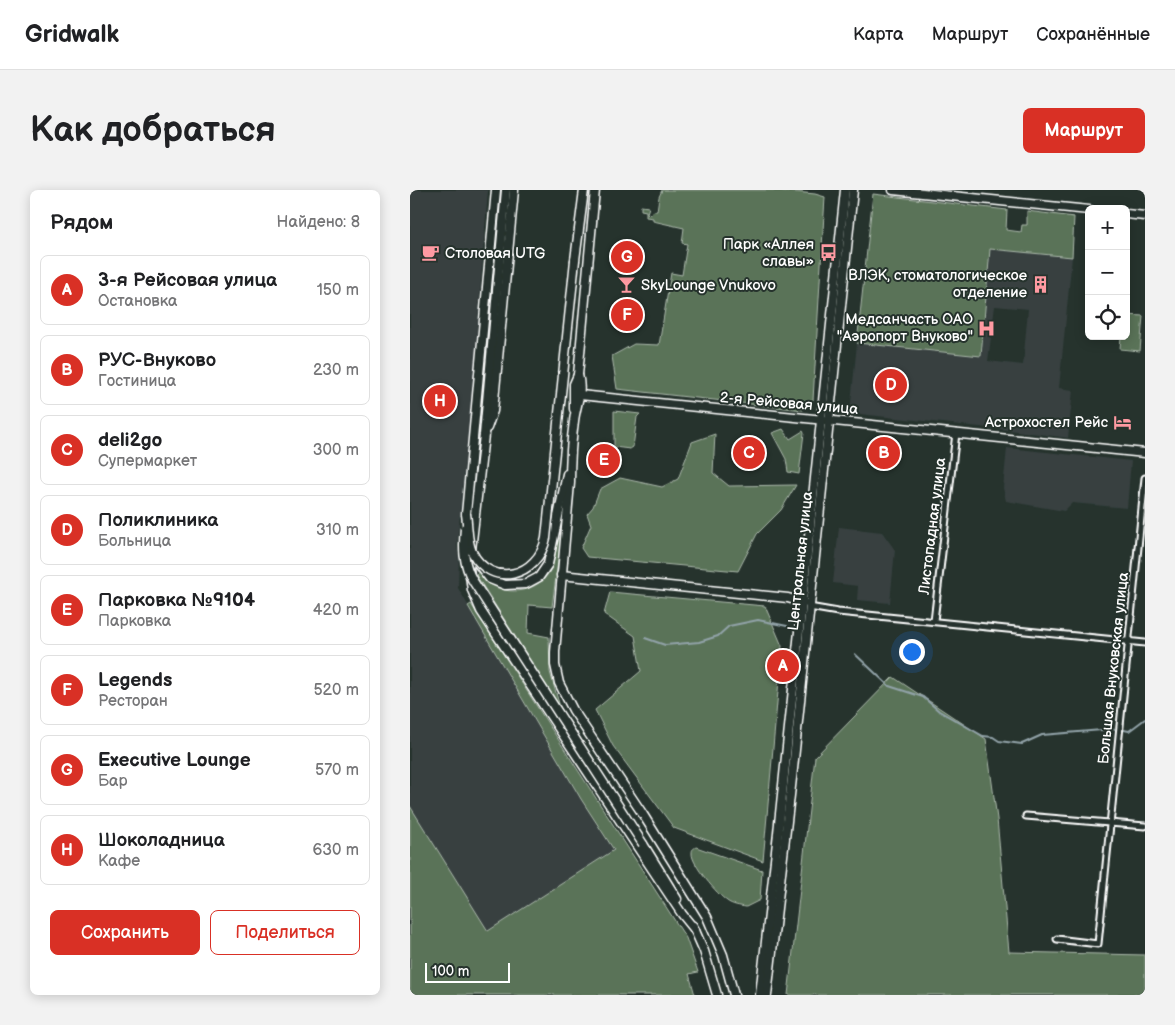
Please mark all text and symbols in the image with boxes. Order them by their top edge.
text: Gridwalk [25,20,119,49]
text: Карта [853,24,904,45]
text: Маршрут [932,24,1008,45]
text: Сохранённые [1036,24,1150,45]
button: Маршрут [1023,108,1145,153]
text: Как добраться [30,109,276,152]
map controls [1085,205,1130,340]
button: + [1085,205,1130,250]
text: Рядом [50,210,113,235]
text: Найдено: 8 [277,213,360,232]
place label: Парк «Аллея славы» [723,235,814,271]
pin: G [611,238,643,276]
cafe icon: Столовая UTG [421,243,441,263]
bus stop icon: Парк «Аллея славы» [818,243,838,263]
place label: Столовая UTG [445,244,545,263]
button: − [1085,250,1130,295]
place label: ВЛЭК, стоматологическое отделение [848,266,1027,302]
text: 3-я Рейсовая улица [98,269,277,292]
building icon: ВЛЭК, стоматологическое отделение [1031,274,1051,294]
bar icon: SkyLounge Vnukovo [617,275,637,295]
place label: SkyLounge Vnukovo [641,276,776,295]
text: A [62,281,72,300]
text: 150 m [317,281,359,300]
text: Остановка [98,292,177,311]
button: locate [1085,295,1130,340]
pin: F [611,296,643,334]
place label: Медсанчасть ОАО "Аэропорт Внуково" [837,310,973,346]
hospital icon: Медсанчасть ОАО "Аэропорт Внуково" [977,318,997,338]
text: РУС-Внуково [98,349,216,372]
text: B [61,361,73,380]
text: 230 m [313,361,359,380]
pin: D [875,366,907,404]
text: Гостиница [98,372,176,391]
pin: H [424,382,456,420]
street label: 2-я Рейсовая улица [719,388,859,419]
hotel icon: Астрохостел Рейс [1112,412,1132,432]
place label: Астрохостел Рейс [984,413,1109,432]
text: deli2go [98,429,162,452]
pin: C [733,434,765,472]
pin: B [868,434,900,472]
text: C [61,441,73,460]
text: 300 m [313,441,359,460]
pin: E [588,441,620,479]
text: Супермаркет [98,452,197,471]
street label: Листопадная улица [915,456,950,597]
street label: Центральная улица [784,490,817,632]
text: Поликлиника [98,509,218,532]
text: D [61,521,73,540]
text: 310 m [316,521,359,540]
text: Больница [98,532,171,551]
street label: Большая Внуковская улица [1094,571,1133,765]
text: Парковка №9104 [98,589,255,612]
text: E [62,601,72,620]
text: 420 m [313,601,359,620]
text: Парковка [98,612,171,631]
your location [899,639,925,665]
pin: A [767,647,799,685]
text: Legends [98,669,172,692]
text: F [62,681,72,700]
text: 520 m [313,681,359,700]
text: Ресторан [98,692,168,711]
text: Executive Lounge [98,749,251,772]
text: G [61,761,73,780]
text: 570 m [315,761,359,780]
text: Бар [98,772,128,791]
text: Шоколадница [98,829,225,852]
text: H [61,841,73,860]
text: 630 m [312,841,359,860]
text: Кафе [98,852,140,871]
button: Сохранить [50,910,200,955]
button: Поделиться [210,910,360,955]
scale bar [425,960,510,983]
text: 100 m [432,963,469,980]

